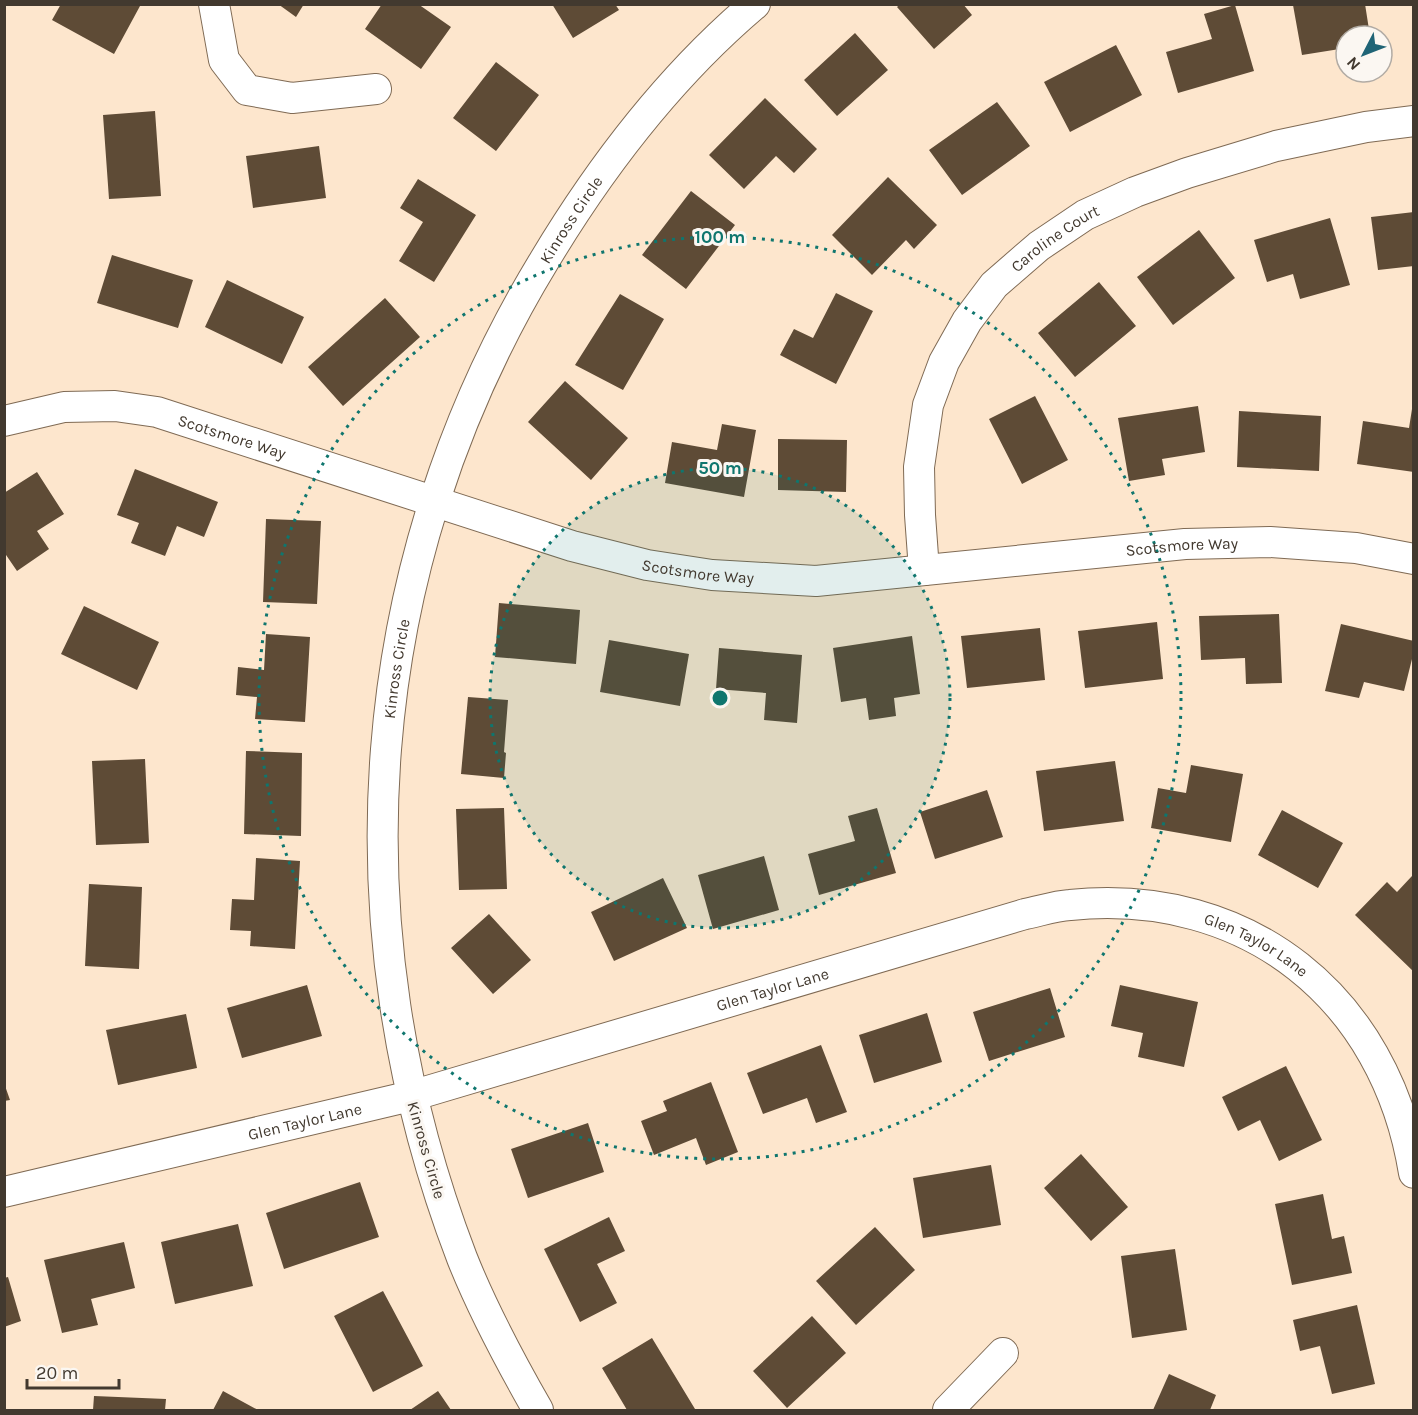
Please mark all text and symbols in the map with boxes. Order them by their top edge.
north arrow [1334,24,1394,84]
text: N [1342,53,1364,74]
street label: Kinross Circle [536,172,607,267]
street label: Caroline Court [1007,201,1102,276]
text: 100 m [695,226,745,248]
street label: Scotsmore Way [175,410,289,463]
text: 50 m [698,457,742,479]
street label: Scotsmore Way [1125,534,1239,560]
street label: Scotsmore Way [640,555,755,587]
street label: Kinross Circle [380,617,414,720]
centre of rings [710,688,730,708]
street label: Glen Taylor Lane [1202,909,1312,981]
street label: Glen Taylor Lane [714,964,831,1015]
street label: Glen Taylor Lane [246,1099,364,1144]
street label: Kinross Circle [404,1099,450,1201]
scale bar [27,1352,118,1390]
text: 20 m [36,1362,78,1384]

